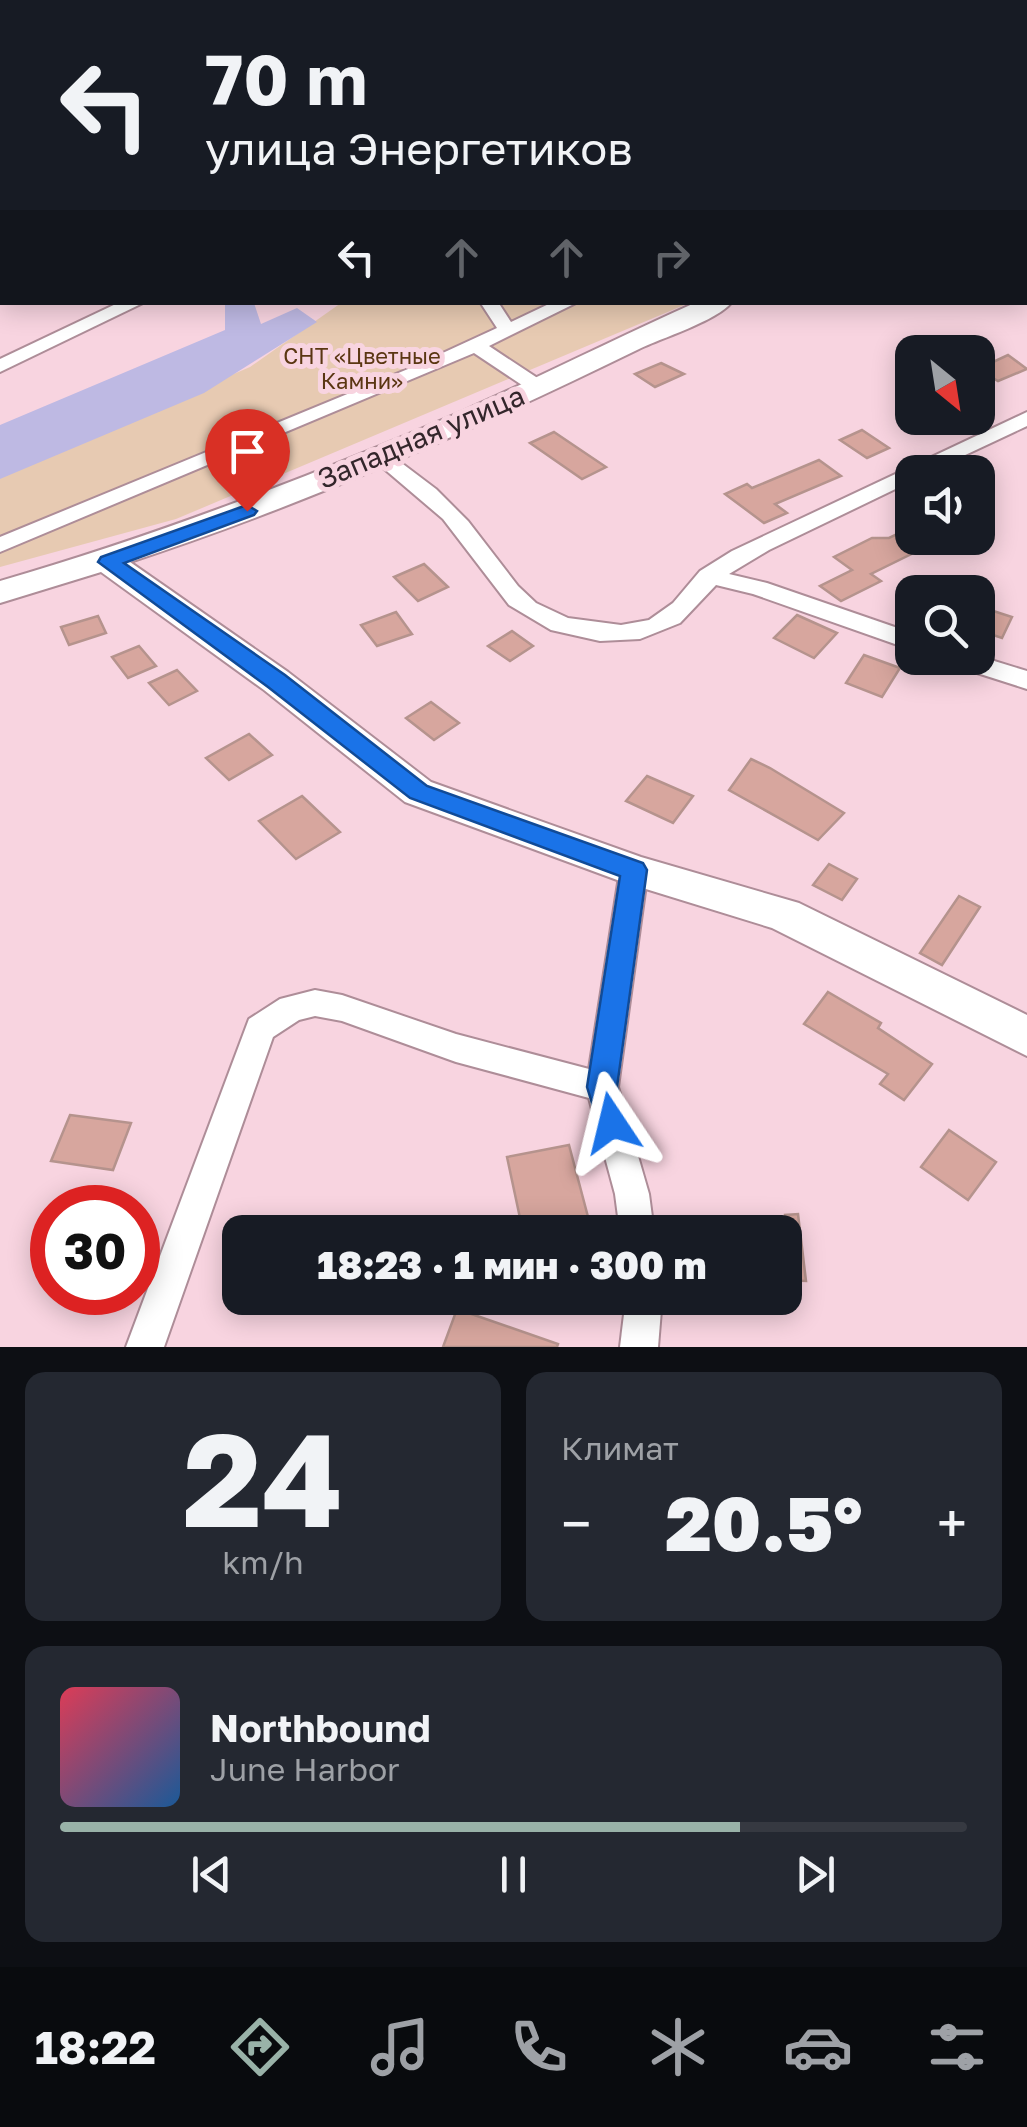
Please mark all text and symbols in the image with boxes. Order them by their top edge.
text: 70 m [205,36,367,120]
icon: left [40,40,170,170]
text: улица Энергетиков [205,121,633,175]
icon: left [329,230,384,285]
icon: ahead [434,230,489,285]
icon: ahead [539,230,594,285]
icon: right [644,230,699,285]
north arrow [895,335,995,435]
map controls [895,335,995,675]
park label: СНТ «Цветные Камни» [283,342,441,394]
street label: Западная улица [313,378,529,495]
pin [205,409,290,512]
icon: arrive [220,424,275,479]
button: sound [895,455,995,555]
button: search [895,575,995,675]
position arrow [560,1071,664,1175]
speed limit sign: 30 [30,1185,160,1315]
text: 18:23 · 1 мин · 300 m [317,1242,707,1287]
text: 24 [183,1400,343,1556]
text: Климат [561,1429,679,1467]
text: 20.5° [665,1477,863,1568]
text: − [561,1490,591,1556]
text: + [937,1490,967,1556]
text: km/h [222,1543,304,1581]
text: Northbound [210,1705,431,1750]
text: June Harbor [210,1750,400,1788]
icon: previous [184,1847,239,1902]
icon: pause [486,1847,541,1902]
icon: next [788,1847,843,1902]
icon: directions [225,2012,295,2082]
icon: music [365,2012,435,2082]
icon: phone [504,2012,574,2082]
icon: climate [643,2012,713,2082]
icon: car [783,2012,853,2082]
icon: filters [922,2012,992,2082]
text: 18:22 [35,2020,156,2074]

